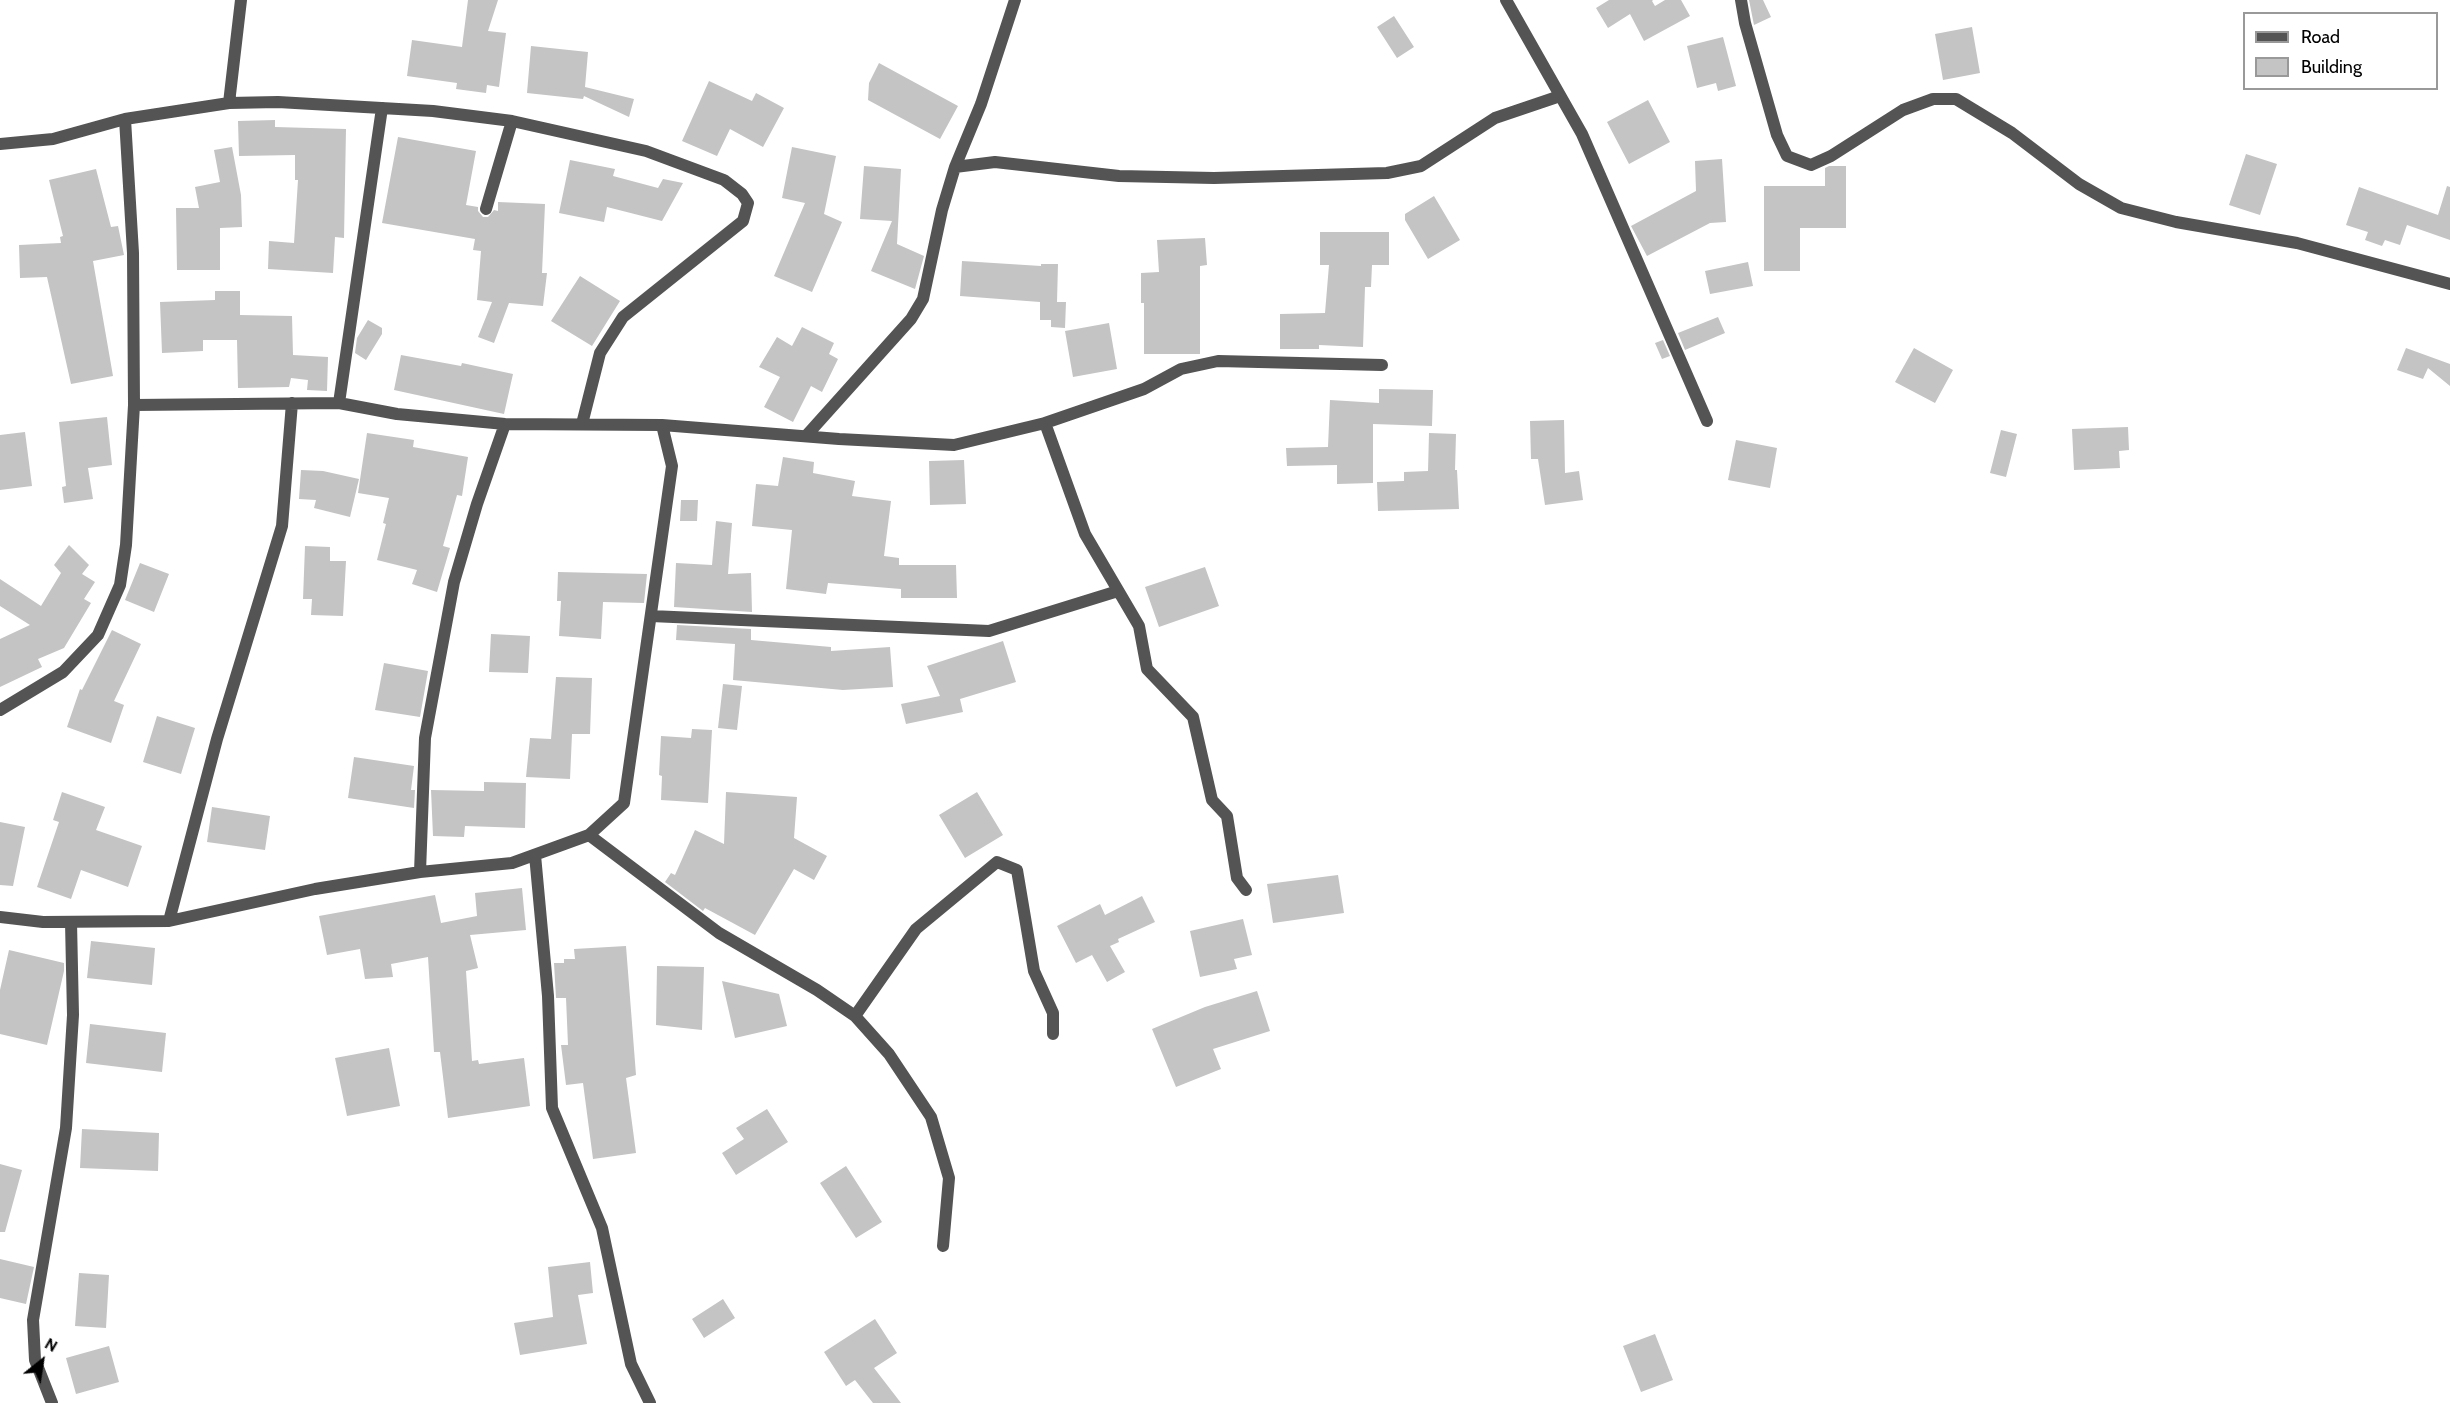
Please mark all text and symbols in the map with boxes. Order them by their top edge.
legend [2243,12,2438,90]
text: Road [2301,26,2340,48]
text: Building [2301,56,2362,78]
north arrow [12,1331,72,1391]
text: N [42,1334,61,1356]

